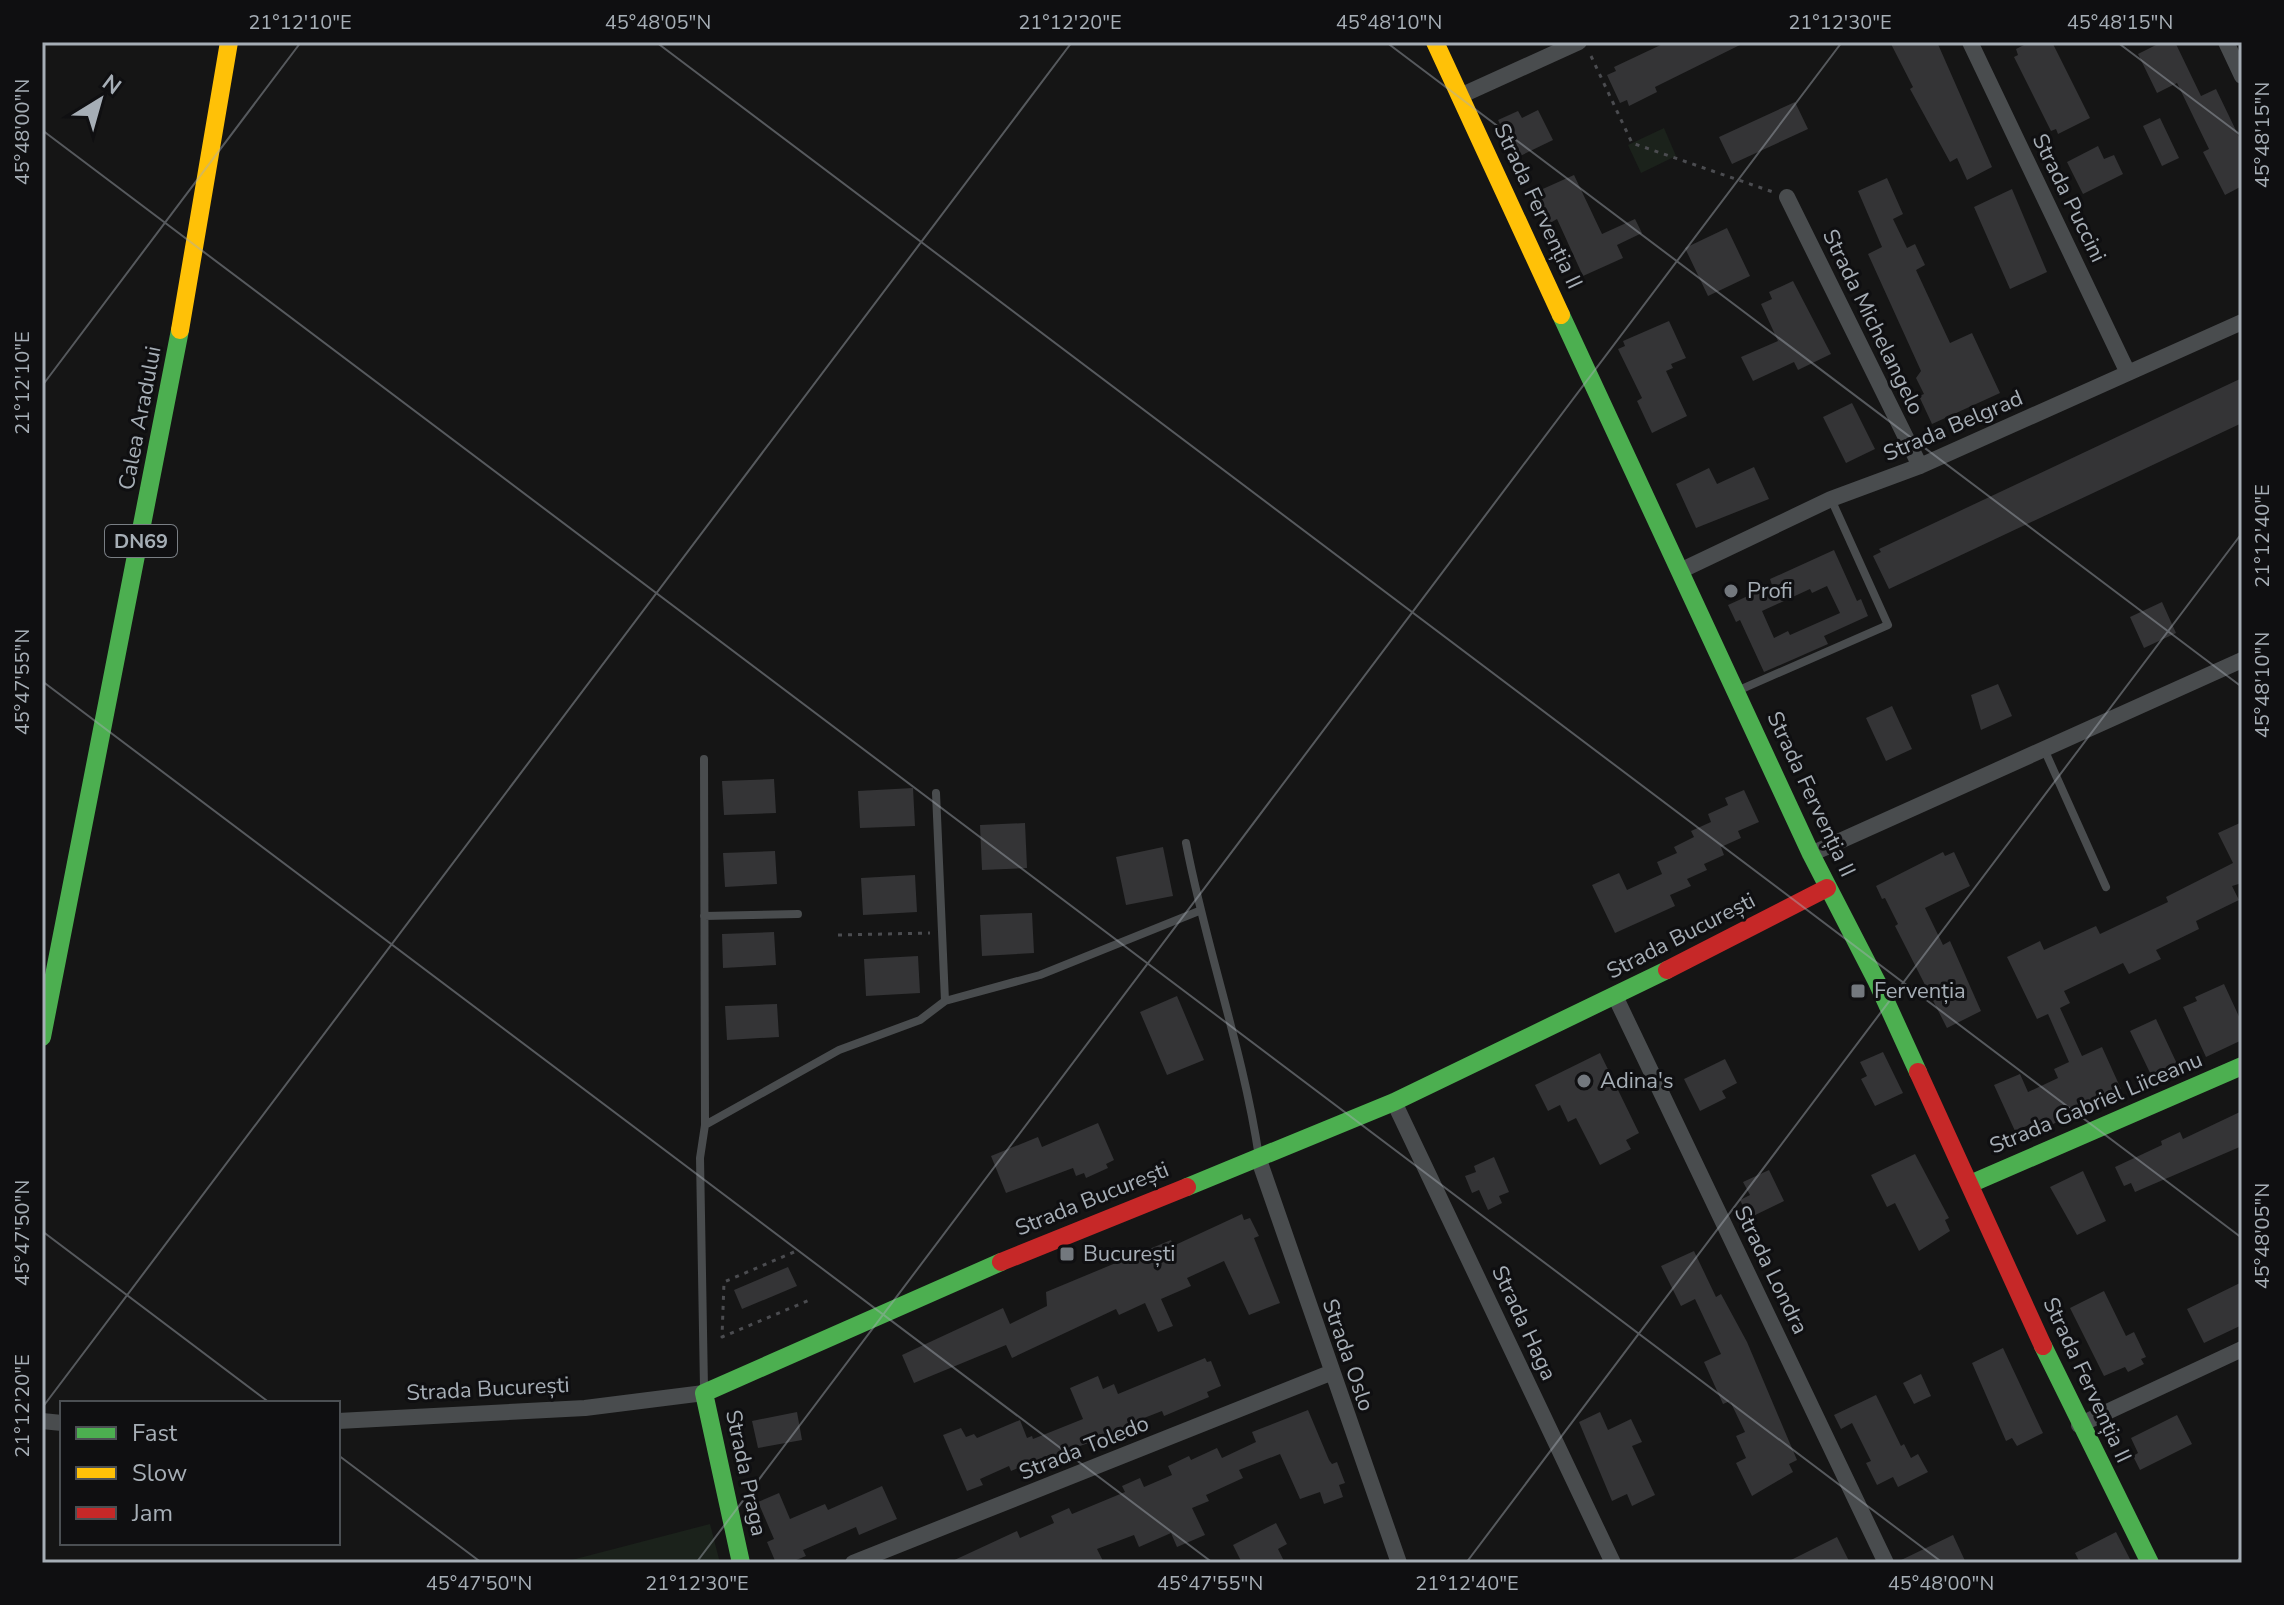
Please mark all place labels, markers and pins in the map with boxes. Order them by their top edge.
place label: Profi [1747,576,1793,606]
marker: Profi [1722,582,1740,600]
place label: Fervenția [1874,976,1966,1006]
marker: Fervenția [1849,982,1867,1000]
place label: Adina's [1600,1066,1673,1096]
marker: Adina's [1575,1072,1593,1090]
place label: București [1083,1239,1175,1269]
marker: București [1058,1245,1076,1263]

